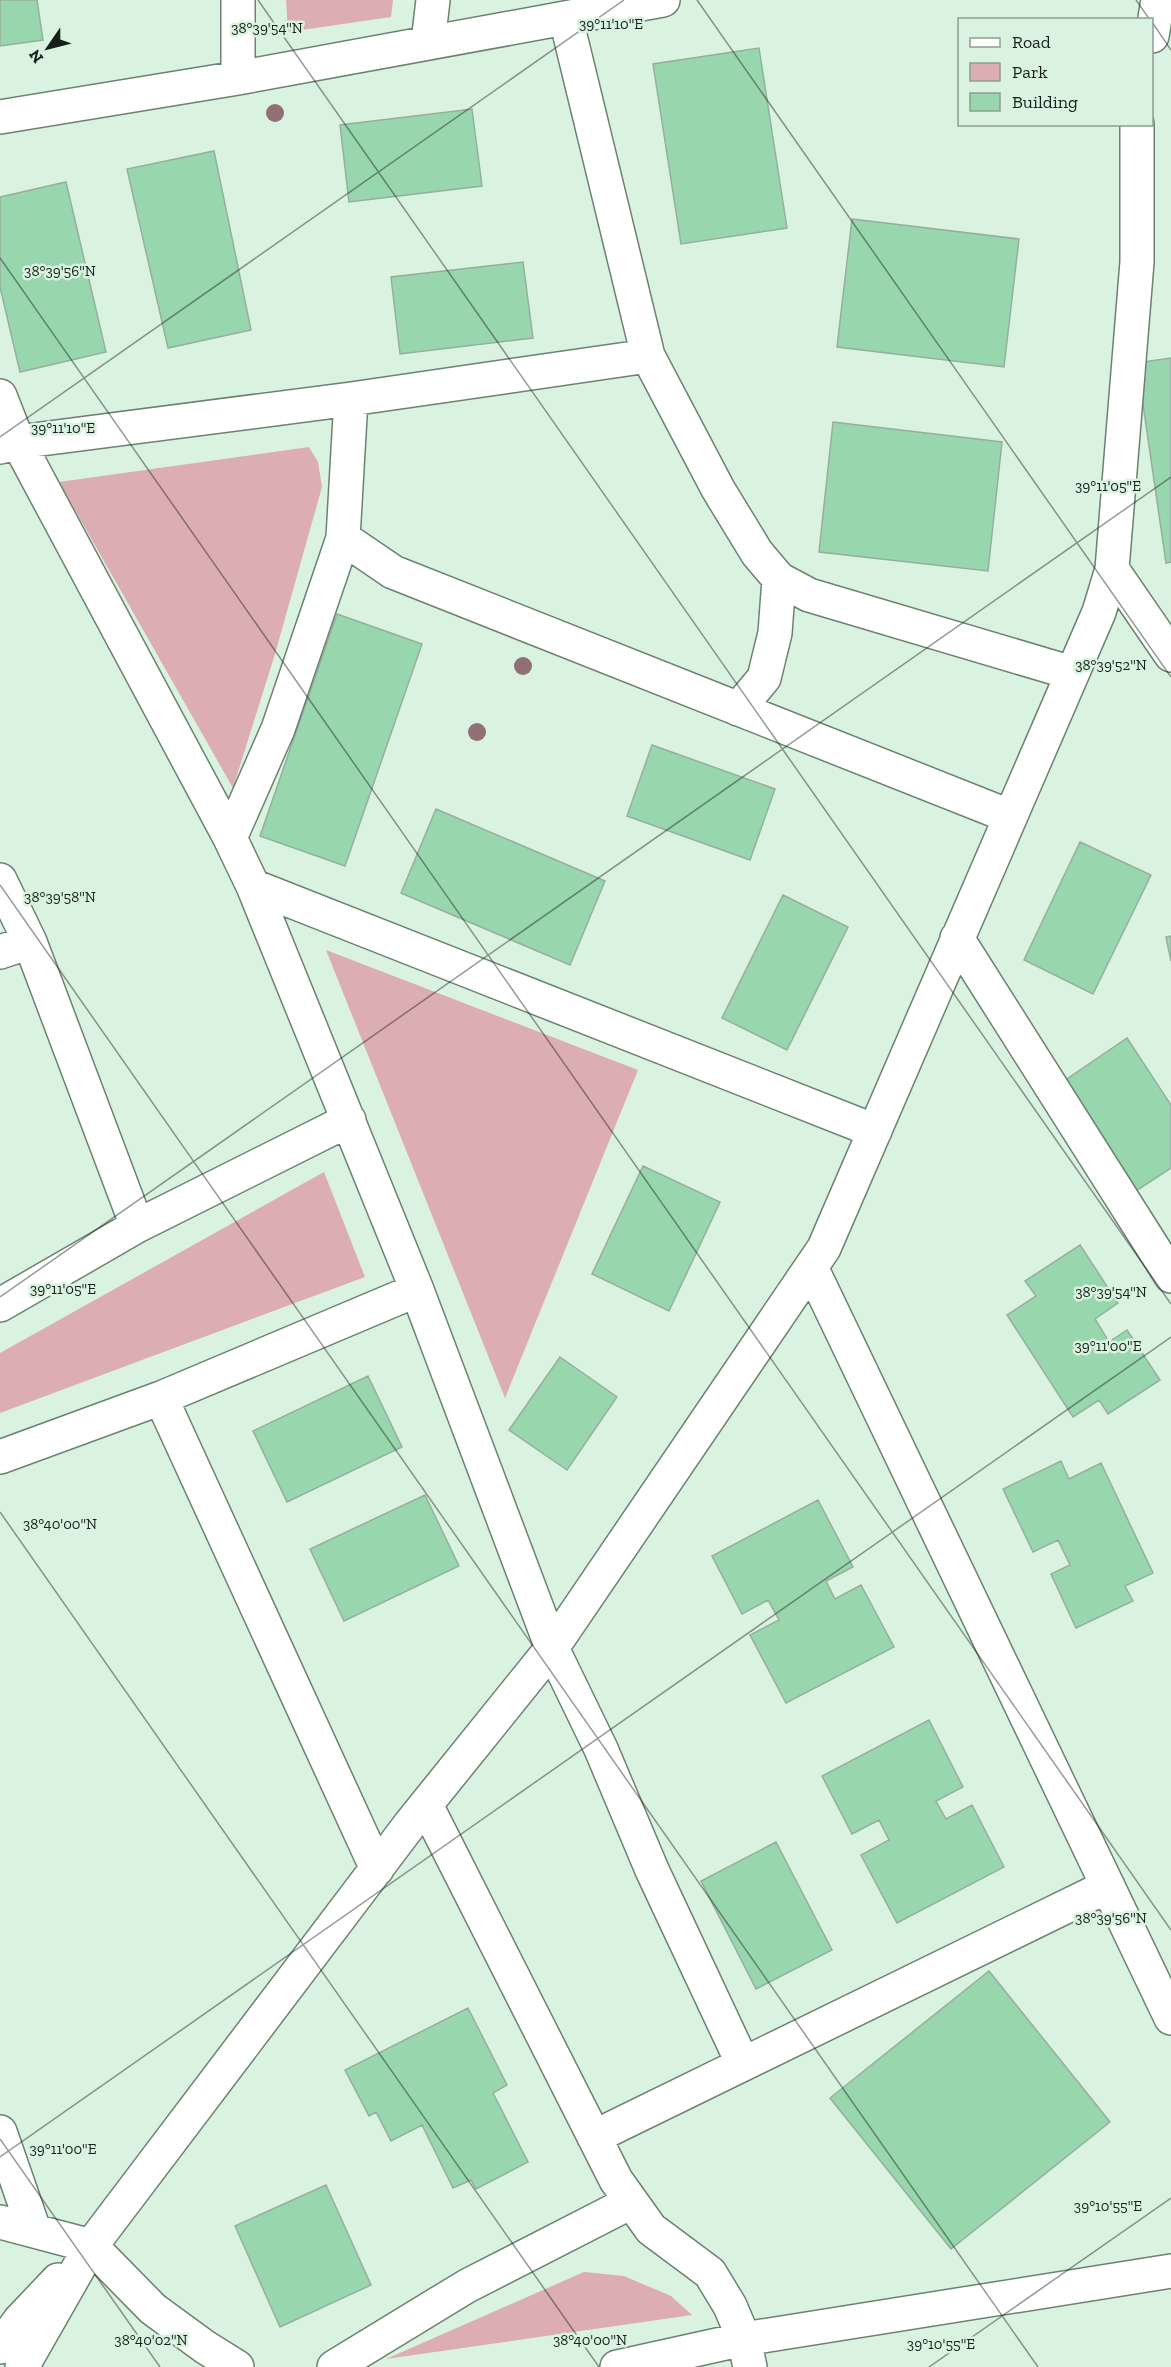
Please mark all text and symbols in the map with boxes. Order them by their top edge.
text: 39°11'10"E [579,15,643,33]
north arrow [18,18,78,78]
legend [958,18,1153,126]
text: 38°39'54"N [231,19,303,37]
text: Road [1012,31,1051,53]
text: N [25,46,47,67]
text: Park [1012,61,1048,83]
text: Building [1012,91,1078,113]
text: 38°39'56"N [24,262,96,280]
text: 39°11'10"E [31,419,95,437]
text: 39°11'05"E [1075,477,1141,495]
text: 38°39'52"N [1075,656,1147,674]
text: 38°39'58"N [24,888,96,906]
text: 39°11'05"E [30,1280,96,1298]
text: 38°39'54"N [1075,1283,1147,1301]
text: 39°11'00"E [1075,1337,1142,1355]
text: 38°40'00"N [23,1515,97,1533]
text: 38°39'56"N [1075,1909,1147,1927]
text: 39°11'00"E [30,2140,97,2158]
text: 39°10'55"E [1074,2197,1142,2215]
text: 38°40'02"N [114,2331,188,2349]
text: 38°40'00"N [553,2331,627,2349]
text: 39°10'55"E [907,2335,975,2353]

